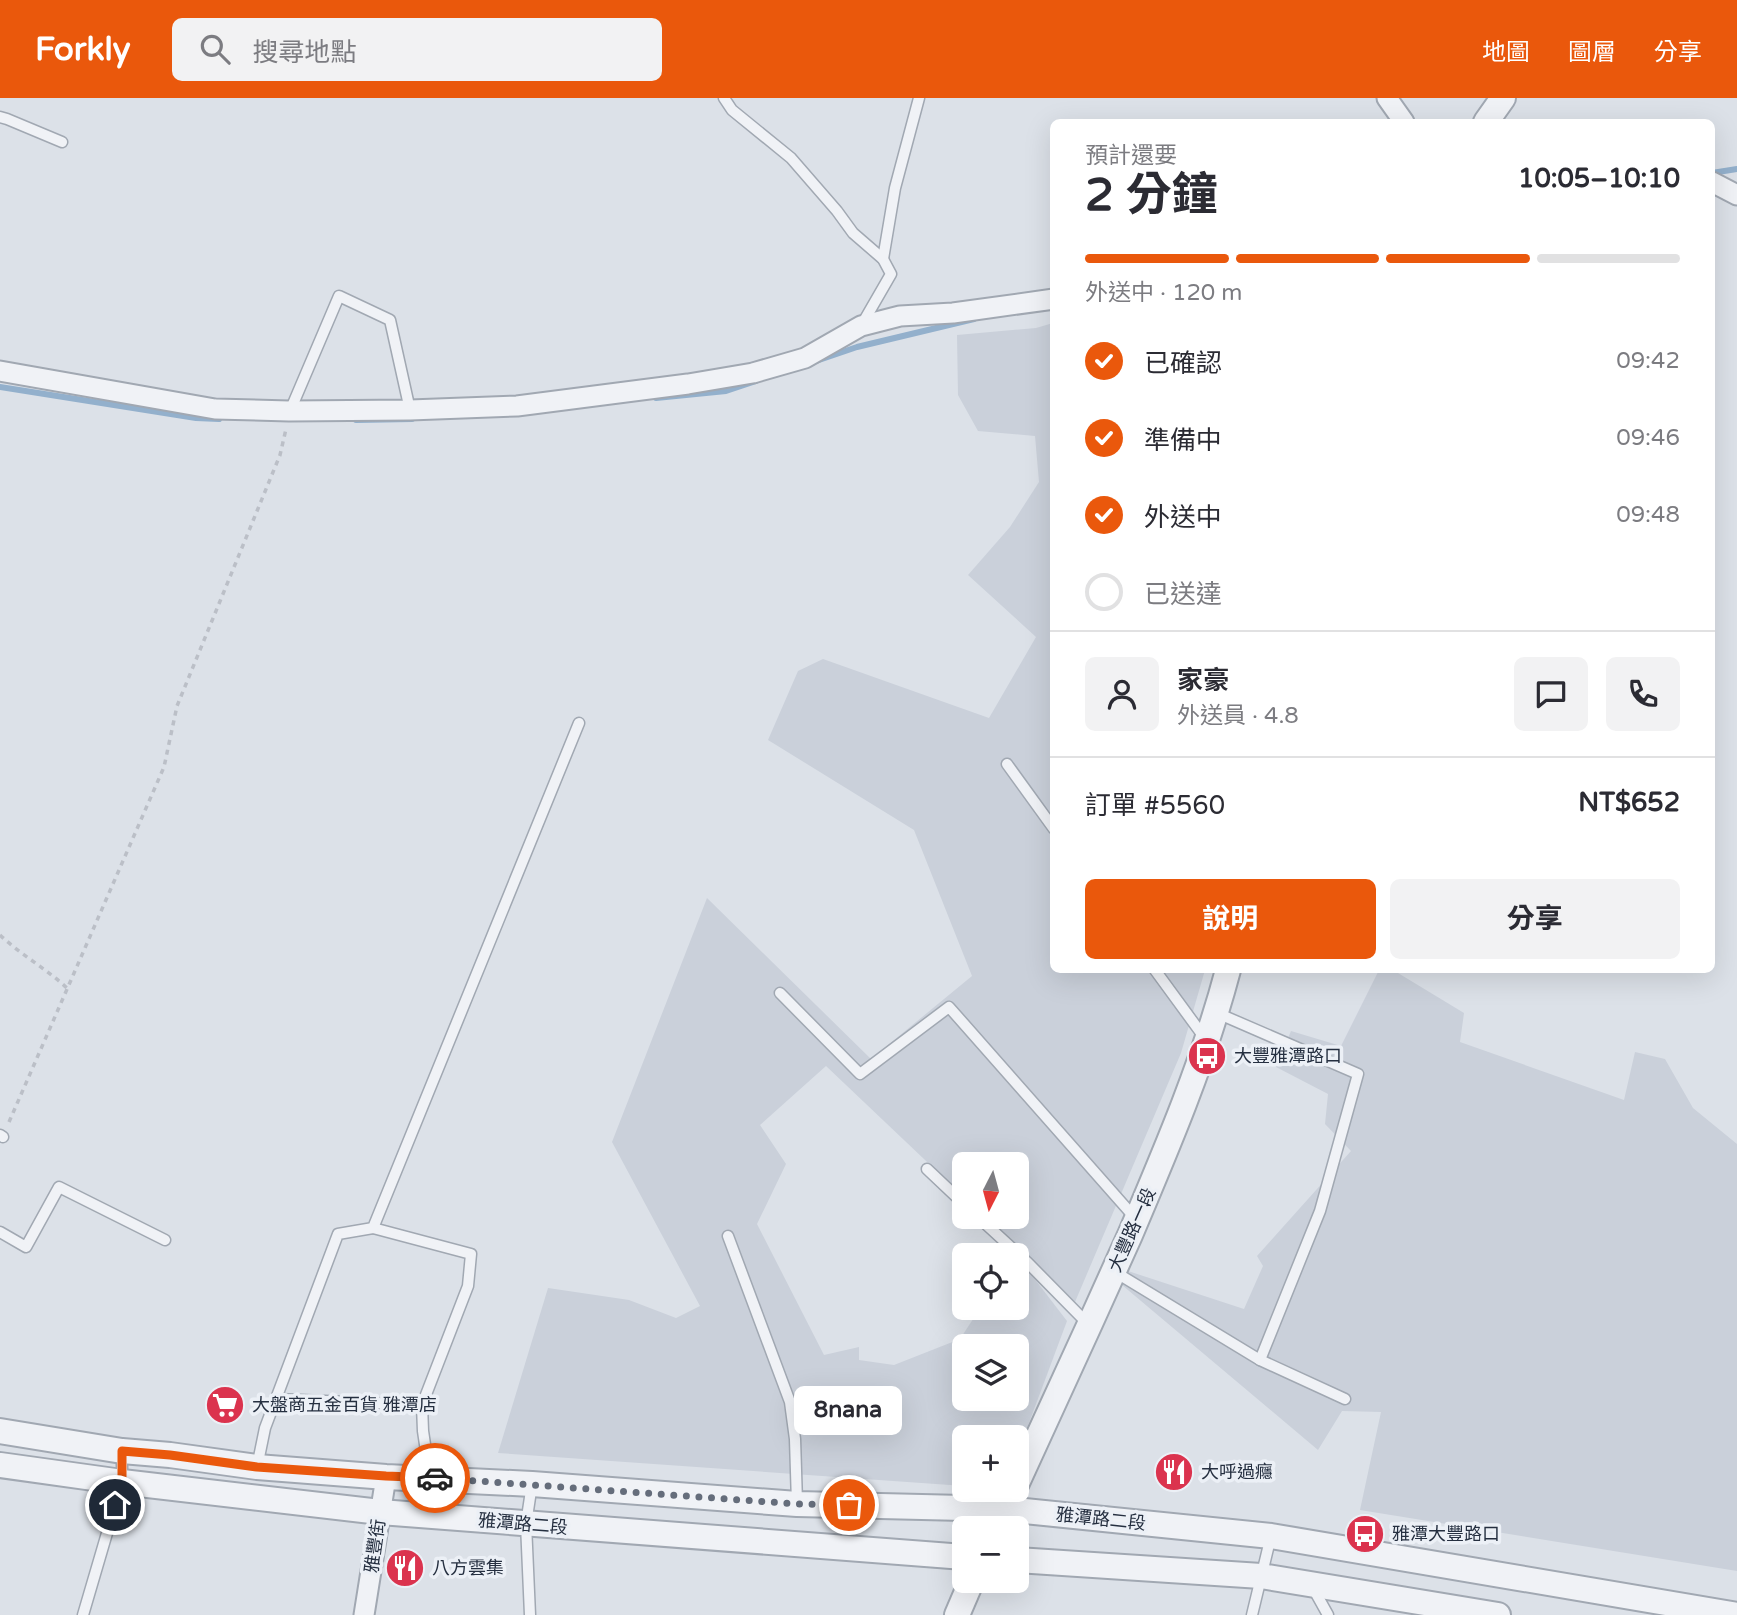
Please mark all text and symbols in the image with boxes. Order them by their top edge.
search box [172,18,662,81]
text: Forkly [35,30,130,69]
icon: search [196,30,234,68]
text: 搜尋地點 [252,37,356,68]
text: 地圖 [1482,38,1530,67]
text: 圖層 [1568,38,1616,67]
text: 分享 [1654,38,1702,67]
text: 預計還要 [1085,142,1177,170]
text: 10:05–10:10 [1518,163,1680,194]
text: 2 分鐘 [1085,168,1218,223]
text: 外送中 · 120 m [1085,279,1242,307]
icon: check [1085,342,1123,380]
text: 09:42 [1616,347,1680,375]
text: 已確認 [1144,348,1222,379]
icon: check [1085,419,1123,457]
text: 09:46 [1616,424,1680,452]
text: 準備中 [1144,425,1222,456]
icon: check [1085,496,1123,534]
text: 09:48 [1616,501,1680,529]
text: 外送中 [1144,502,1222,533]
text: 已送達 [1144,579,1222,610]
button: person [1085,657,1159,731]
button: chat [1514,657,1588,731]
button: phone [1606,657,1680,731]
text: 家豪 [1177,665,1229,696]
text: 外送員 · 4.8 [1177,702,1299,730]
text: NT$652 [1578,787,1680,818]
text: 訂單 #5560 [1085,790,1225,821]
button: 說明 [1085,879,1376,959]
button: 分享 [1390,879,1680,959]
bus stop icon: 大豐雅潭路口 [1186,1035,1228,1077]
place label: 大豐雅潭路口 [1234,1045,1342,1067]
north arrow [952,1152,1029,1228]
map controls [952,1152,1029,1593]
street label: 大豐路一段 [1104,1184,1160,1276]
button: locate [952,1243,1029,1320]
button: layers [952,1334,1029,1411]
supermarket icon: 大盤商五金百貨 雅潭店 [204,1384,246,1426]
callout: 8nana [795,1386,903,1435]
place label: 大盤商五金百貨 雅潭店 [252,1394,437,1416]
text: 8nana [814,1396,882,1424]
button: + [952,1425,1029,1502]
courier [400,1443,470,1513]
restaurant icon: 大呼過癮 [1153,1451,1195,1493]
icon: car [416,1459,454,1497]
place label: 大呼過癮 [1201,1461,1273,1483]
pin [85,1475,145,1535]
pin [819,1475,879,1535]
icon: home [96,1486,134,1524]
icon: bag [830,1486,868,1524]
street label: 雅潭路二段 [1055,1503,1147,1535]
street label: 雅潭路二段 [477,1509,569,1539]
bus stop icon: 雅潭大豐路口 [1344,1513,1386,1555]
button: − [952,1516,1029,1593]
street label: 雅豐街 [360,1518,390,1574]
place label: 雅潭大豐路口 [1392,1523,1500,1545]
restaurant icon: 八方雲集 [384,1547,426,1589]
place label: 八方雲集 [432,1557,504,1579]

